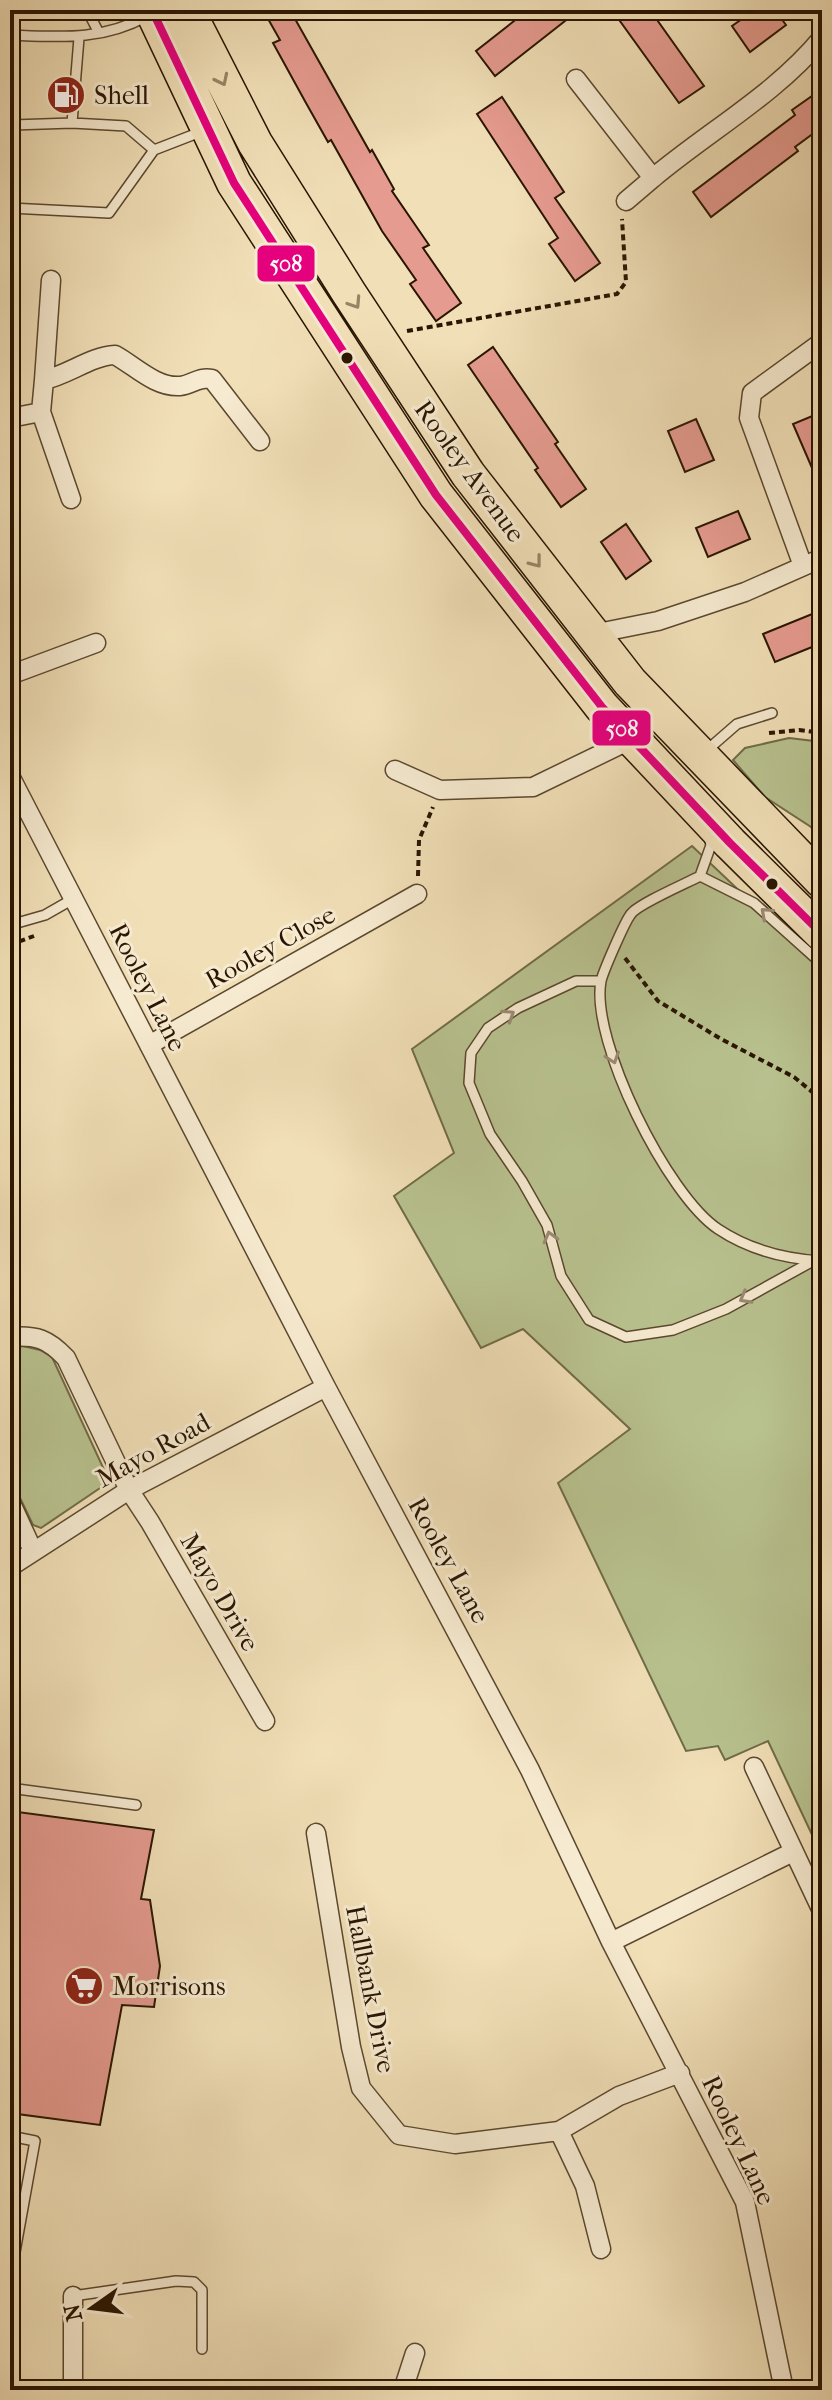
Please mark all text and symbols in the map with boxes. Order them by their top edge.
one-way arrow [212,71,228,86]
fuel station icon: Shell [45,74,87,116]
place label: Shell [94,80,149,111]
line badge: 508 [256,244,316,283]
text: 508 [270,251,302,277]
one-way arrow [346,294,361,309]
unlabelled marker [339,350,355,366]
street label: Rooley Avenue [408,394,531,548]
one-way arrow [527,553,541,568]
line badge: 508 [591,709,652,747]
text: 508 [606,716,638,742]
unlabelled marker [764,876,780,892]
street label: Rooley Close [200,899,341,996]
one-way arrow [760,909,775,923]
street label: Rooley Lane [102,918,193,1056]
one-way arrow [500,1009,515,1024]
one-way arrow [604,1050,620,1064]
one-way arrow [543,1230,560,1244]
one-way arrow [739,1289,753,1304]
street label: Mayo Road [91,1406,216,1494]
street label: Rooley Lane [401,1492,496,1629]
street label: Mayo Drive [173,1528,266,1657]
street label: Hallbank Drive [339,1903,402,2076]
supermarket icon: Morrisons [63,1965,105,2007]
place label: Morrisons [112,1971,226,2002]
street label: Rooley Lane [695,2071,782,2210]
north arrow [52,2268,132,2348]
text: N [59,2301,88,2324]

